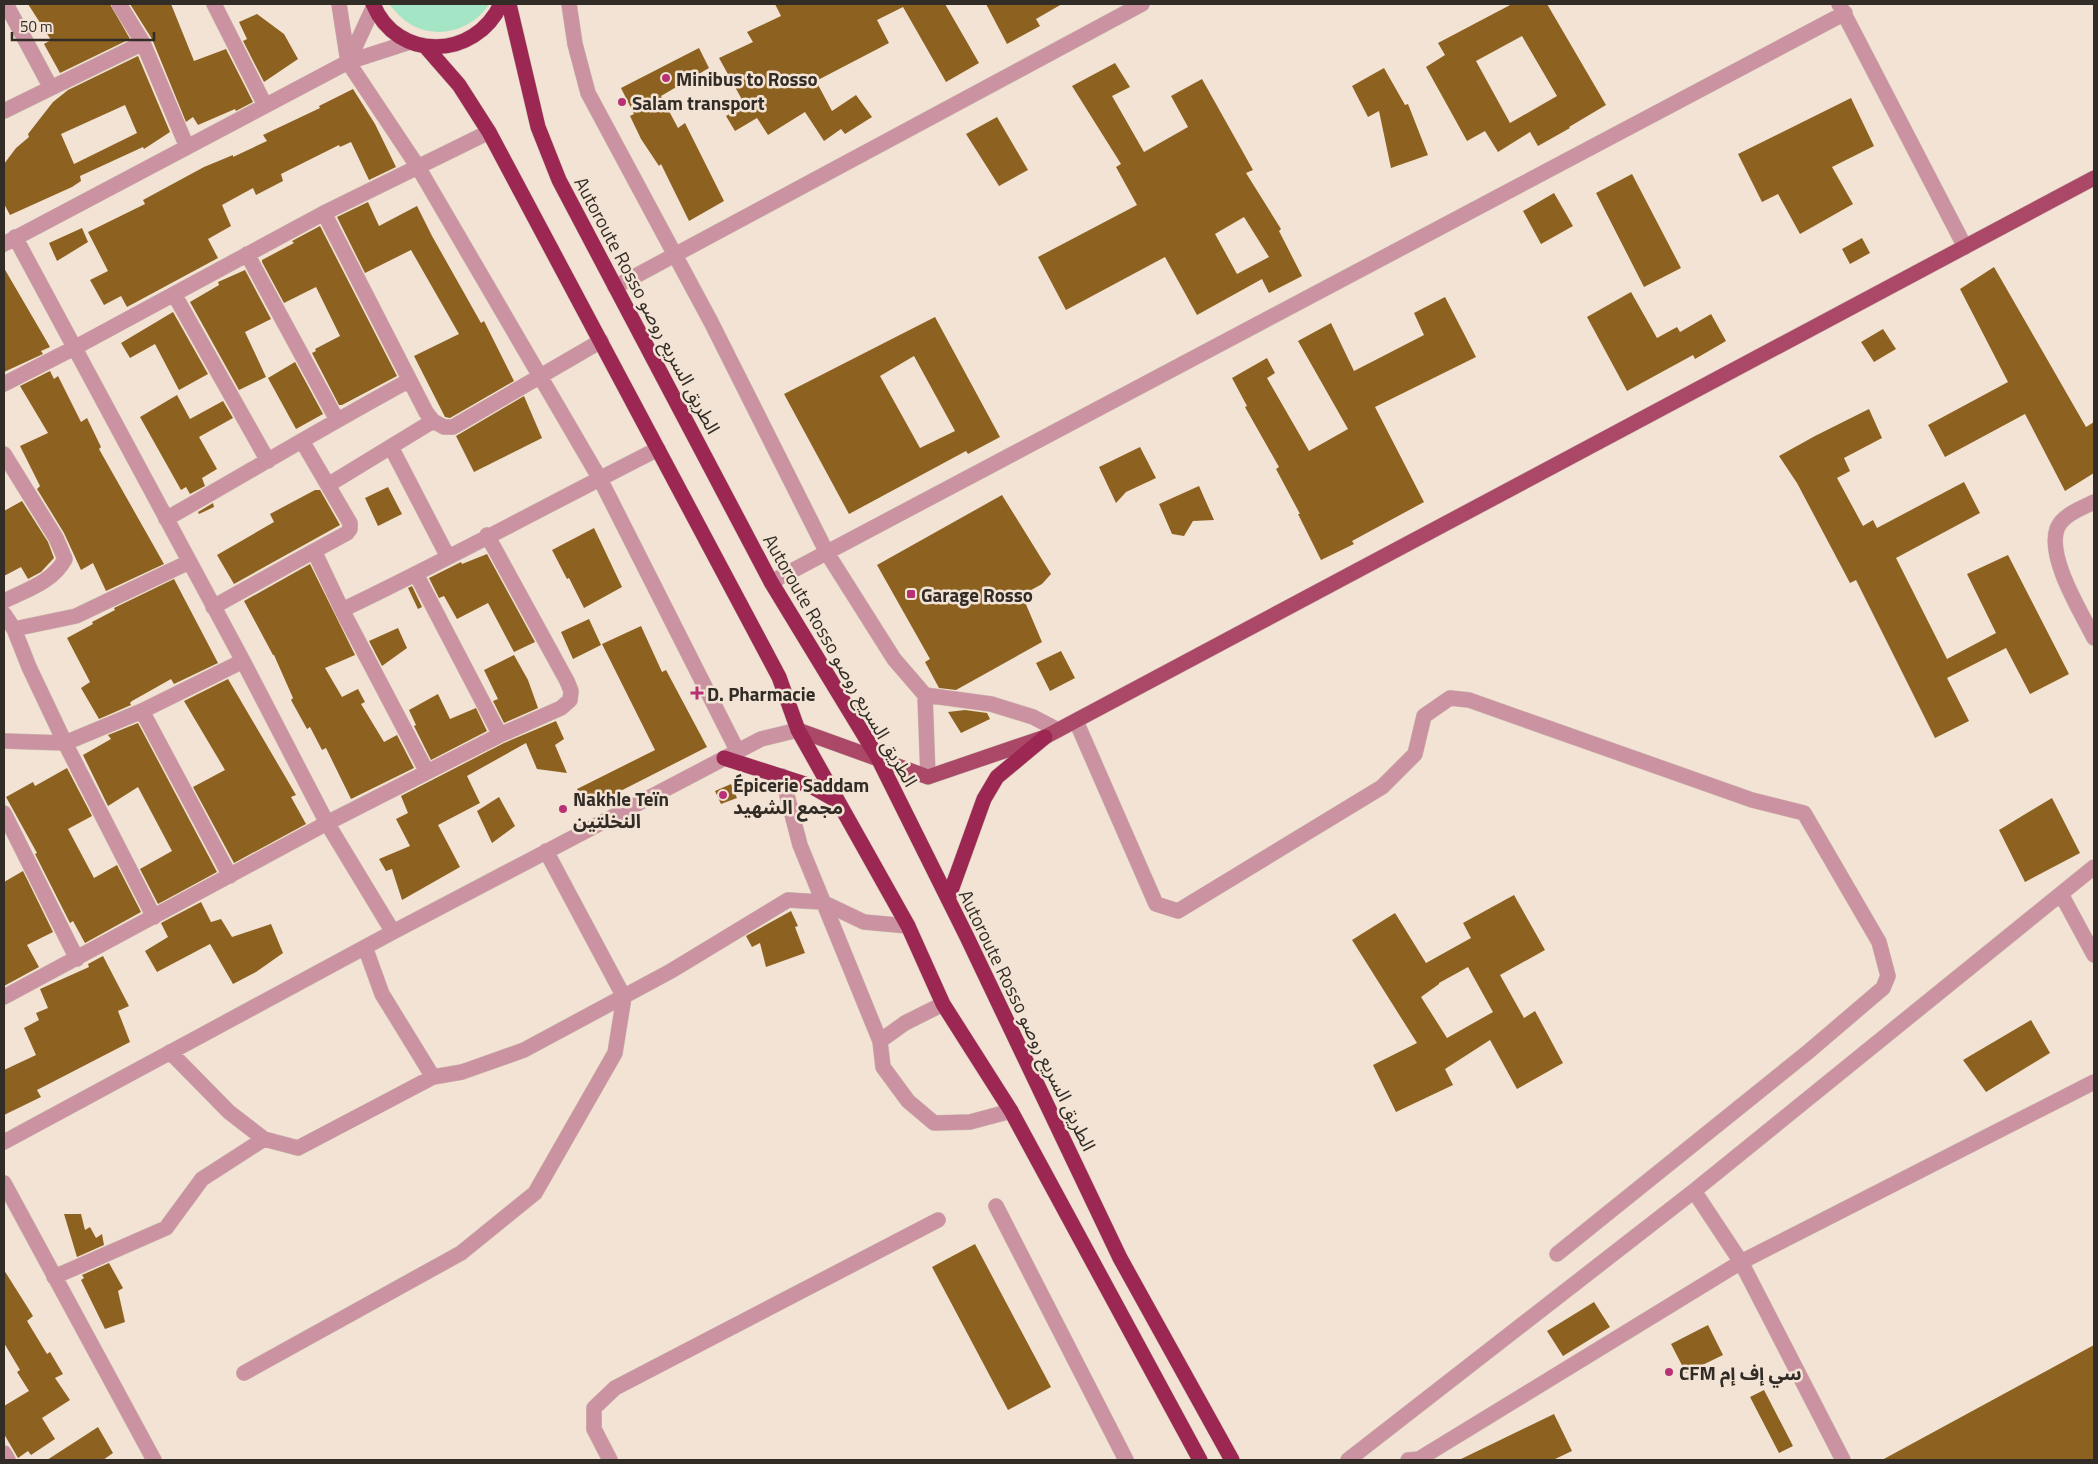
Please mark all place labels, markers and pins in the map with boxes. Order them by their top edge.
place label: Minibus to Rosso [676,64,818,93]
marker: Minibus to Rosso [660,72,672,84]
place label: Salam transport [632,88,765,117]
marker: Salam transport [616,96,628,108]
place label: Garage Rosso [921,580,1033,609]
marker: Garage Rosso [905,588,917,600]
place label: D. Pharmacie [707,679,816,708]
marker: D. Pharmacie [691,687,703,699]
place label: Épicerie Saddam مجمع الشهيد [733,770,869,822]
place label: Nakhle Teïn النخلتين [573,784,669,835]
marker: Épicerie Saddam مجمع الشهيد [717,789,729,801]
marker: Nakhle Teïn النخلتين [557,803,569,815]
place label: CFM سي إف إم [1679,1358,1802,1388]
marker: CFM سي إف إم [1663,1366,1675,1378]

